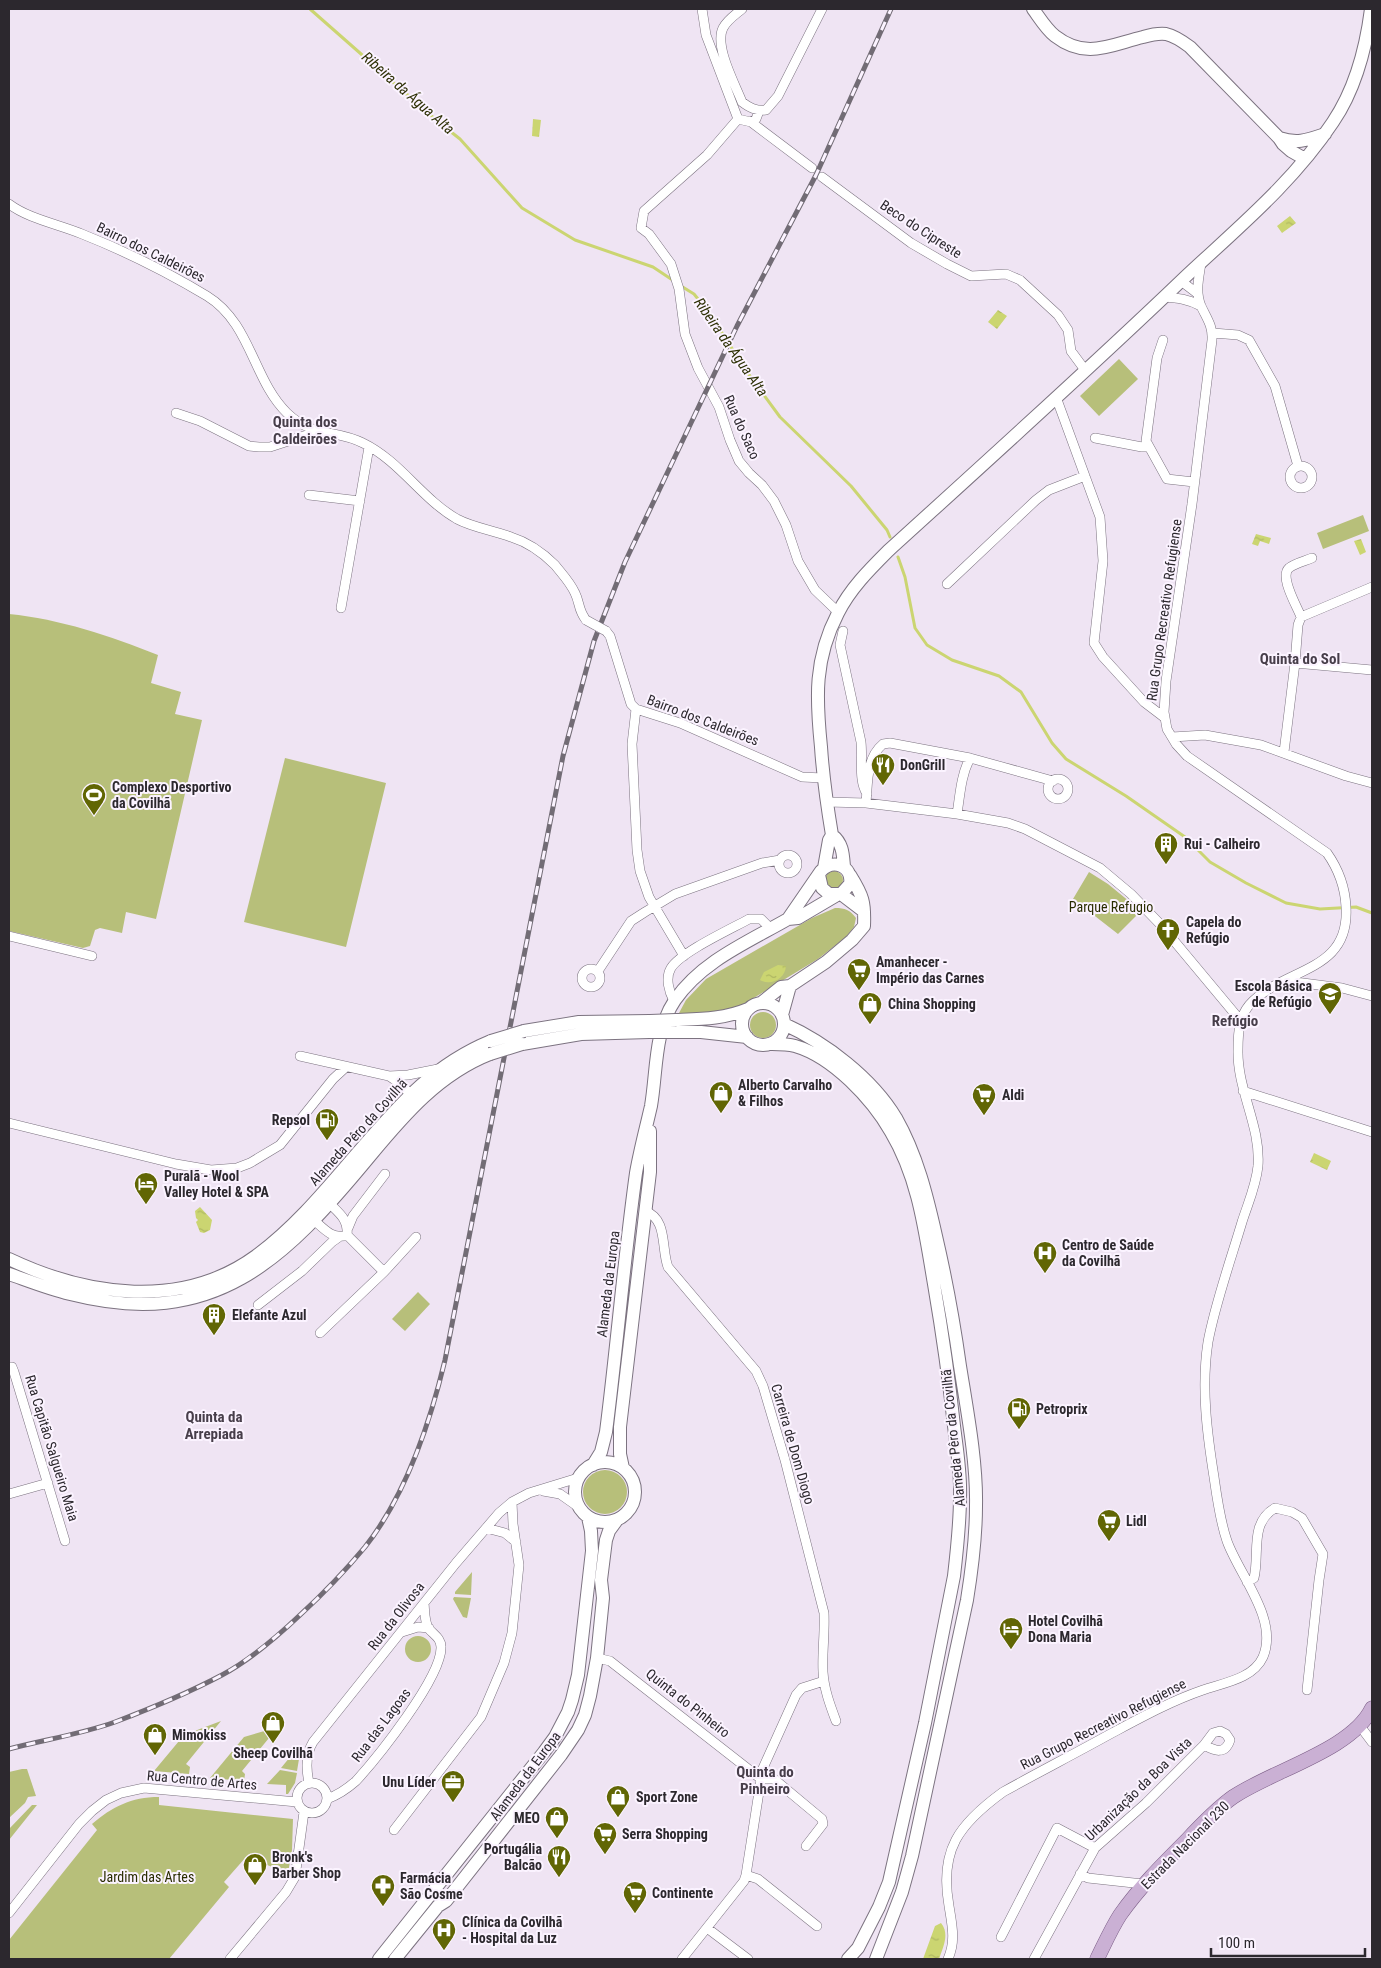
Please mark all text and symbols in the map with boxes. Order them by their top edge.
water label: Ribeira da Água Alta [358,48,458,138]
street label: Beco do Cipreste [877,197,965,262]
street label: Bairro dos Caldeirões [94,219,208,285]
water label: Ribeira da Água Alta [690,294,772,400]
street label: Rua do Saco [721,392,763,462]
district label: Quinta dos Caldeirões [273,413,337,448]
street label: Rua Grupo Recreativo Refugiense [1143,518,1185,702]
district label: Quinta do Sol [1260,650,1340,668]
street label: Bairro dos Caldeirões [645,691,761,749]
restaurant icon: DonGrill [870,752,896,786]
place label: DonGrill [900,757,945,773]
place label: Complexo Desportivo da Covilhã [112,779,232,811]
sports icon: Complexo Desportivo da Covilhã [81,782,107,816]
building icon: Rui - Calheiro [1153,831,1179,865]
place label: Rui - Calheiro [1184,836,1260,852]
park label: Parque Refugio [1069,899,1153,915]
place label: Capela do Refúgio [1186,914,1241,946]
church icon: Capela do Refúgio [1155,917,1181,951]
place label: Amanhecer - Império das Carnes [876,954,984,986]
supermarket icon: Amanhecer - Império das Carnes [846,957,872,991]
place label: Escola Básica de Refúgio [1235,978,1312,1010]
school or university icon: Escola Básica de Refúgio [1317,981,1343,1015]
shop icon: China Shopping [857,991,883,1025]
place label: China Shopping [888,996,976,1012]
district label: Refúgio [1212,1012,1258,1030]
street label: Alameda Pêro da Covilhã [306,1075,410,1189]
place label: Alberto Carvalho & Filhos [738,1077,832,1109]
shop icon: Alberto Carvalho & Filhos [708,1080,734,1114]
supermarket icon: Aldi [971,1082,997,1116]
place label: Aldi [1002,1087,1024,1103]
fuel station icon: Repsol [314,1107,340,1141]
place label: Repsol [272,1112,310,1128]
place label: Puralã - Wool Valley Hotel & SPA [164,1168,269,1200]
hotel icon: Puralã - Wool Valley Hotel & SPA [133,1171,159,1205]
street label: Alameda da Europa [594,1230,622,1338]
place label: Centro de Saúde da Covilhã [1062,1237,1154,1269]
hospital icon: Centro de Saúde da Covilhã [1032,1240,1058,1274]
building icon: Elefante Azul [201,1302,227,1336]
place label: Elefante Azul [232,1307,307,1323]
street label: Alameda Pêro da Covilhã [938,1368,968,1508]
street label: Rua Capitão Salgueiro Maia [22,1373,82,1523]
street label: Carreira de Dom Diogo [768,1382,818,1506]
fuel station icon: Petroprix [1006,1396,1032,1430]
place label: Petroprix [1036,1401,1088,1417]
district label: Quinta da Arrepiada [185,1408,243,1443]
supermarket icon: Lidl [1096,1508,1122,1542]
place label: Lidl [1126,1513,1147,1529]
street label: Rua da Olivosa [365,1579,427,1653]
place label: Hotel Covilhã Dona Maria [1028,1613,1103,1645]
hotel icon: Hotel Covilhã Dona Maria [998,1616,1024,1650]
street label: Quinta do Pinheiro [643,1665,733,1741]
street label: Rua Grupo Recreativo Refugiense [1018,1675,1189,1773]
street label: Rua das Lagoas [348,1685,414,1765]
shop icon: Sheep Covilhã [260,1710,286,1744]
shop icon: Mimokiss [142,1722,168,1756]
place label: Mimokiss [172,1727,226,1743]
street label: Alameda da Europa [486,1728,564,1824]
street label: Urbanização da Boa Vista [1081,1734,1195,1844]
place label: Sheep Covilhã [233,1745,313,1761]
district label: Quinta do Pinheiro [736,1763,794,1798]
street label: Rua Centro de Artes [146,1767,258,1793]
office icon: Unu Líder [440,1769,466,1803]
place label: Unu Líder [382,1774,436,1790]
shop icon: Sport Zone [605,1784,631,1818]
place label: Sport Zone [636,1789,698,1805]
street label: Estrada Nacional 230 [1138,1798,1232,1892]
shop icon: MEO [544,1805,570,1839]
place label: MEO [514,1810,540,1826]
supermarket icon: Serra Shopping [592,1821,618,1855]
place label: Serra Shopping [622,1826,708,1842]
place label: Portugália Balcão [484,1841,542,1873]
restaurant icon: Portugália Balcão [546,1844,572,1878]
place label: Bronk's Barber Shop [272,1849,341,1881]
shop icon: Bronk's Barber Shop [242,1852,268,1886]
park label: Jardim das Artes [100,1869,194,1885]
place label: Farmácia São Cosme [400,1870,463,1902]
pharmacy icon: Farmácia São Cosme [370,1873,396,1907]
supermarket icon: Continente [622,1880,648,1914]
place label: Continente [652,1885,713,1901]
place label: Clínica da Covilhã - Hospital da Luz [462,1914,563,1946]
hospital icon: Clínica da Covilhã - Hospital da Luz [431,1917,457,1951]
scale bar [1211,1926,1365,1958]
text: 100 m [1218,1934,1255,1952]

